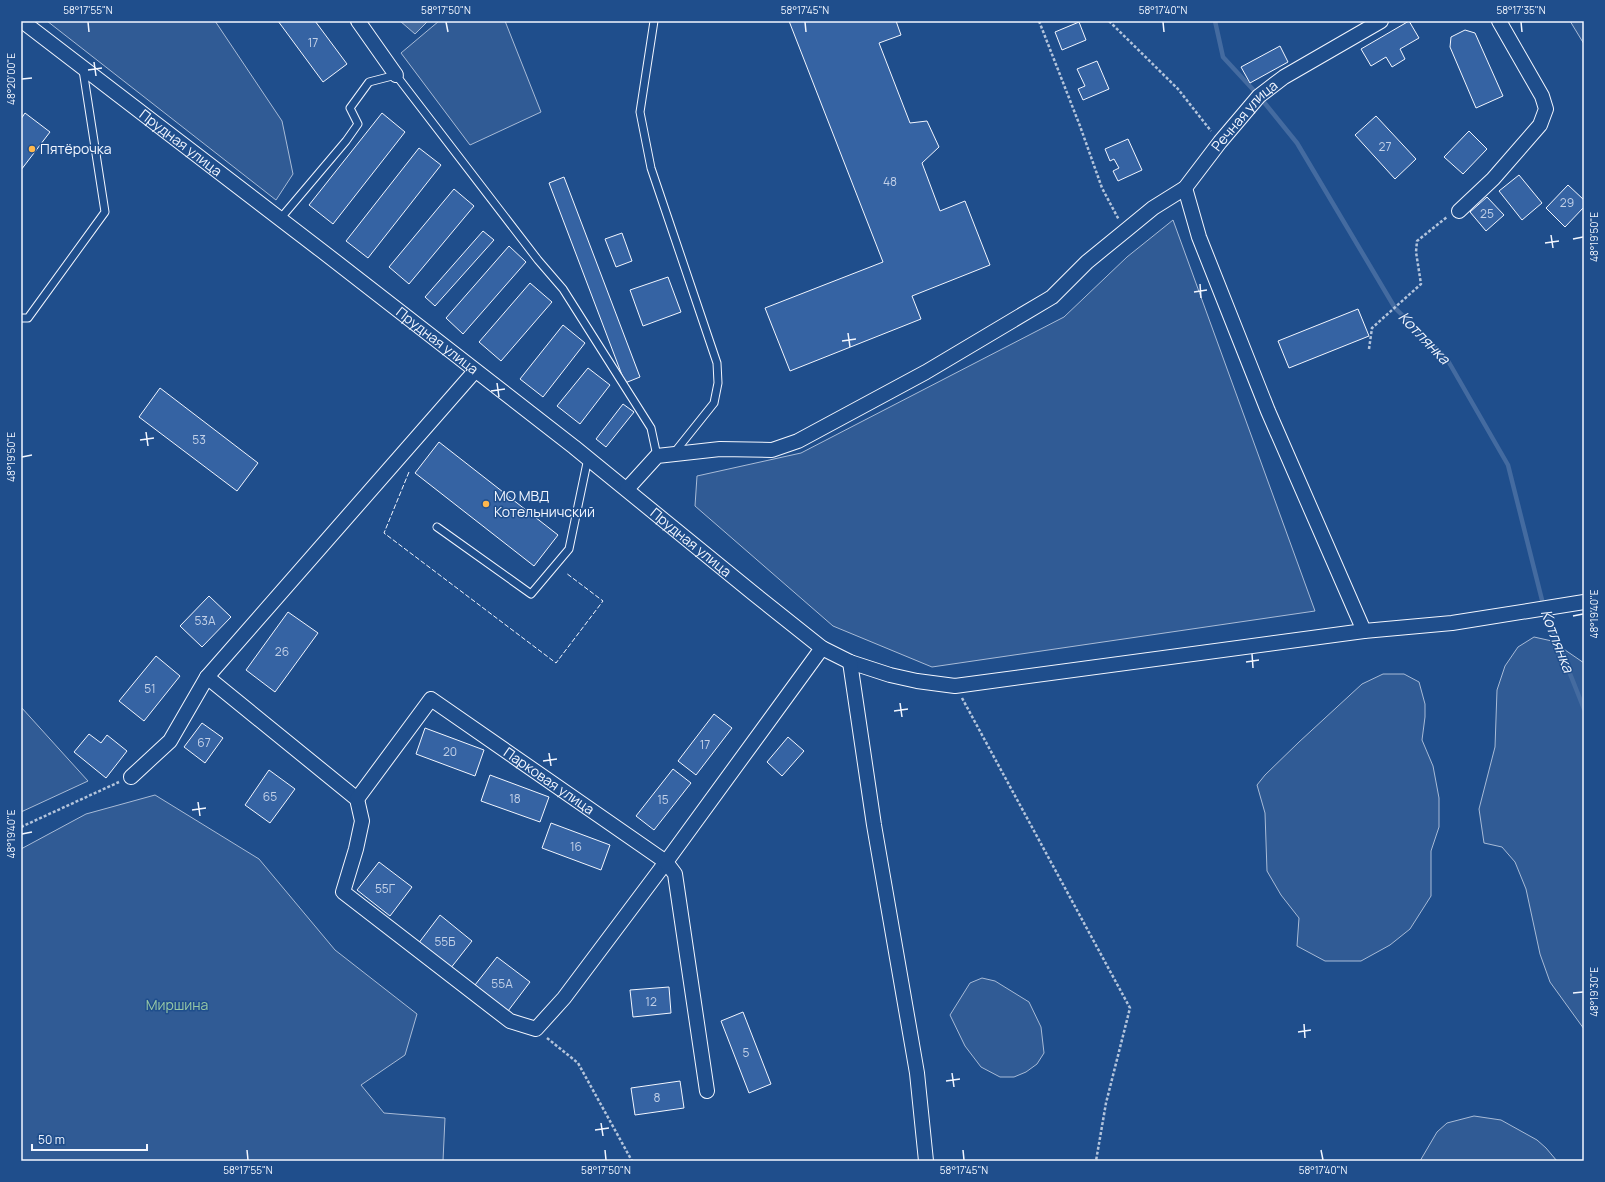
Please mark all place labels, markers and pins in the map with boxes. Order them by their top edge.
place label: Пятёрочка [40,139,112,158]
marker: Пятёрочка [27,144,37,154]
place label: МО МВД Котельничский [494,486,595,521]
marker: МО МВД Котельничский [481,499,491,509]

